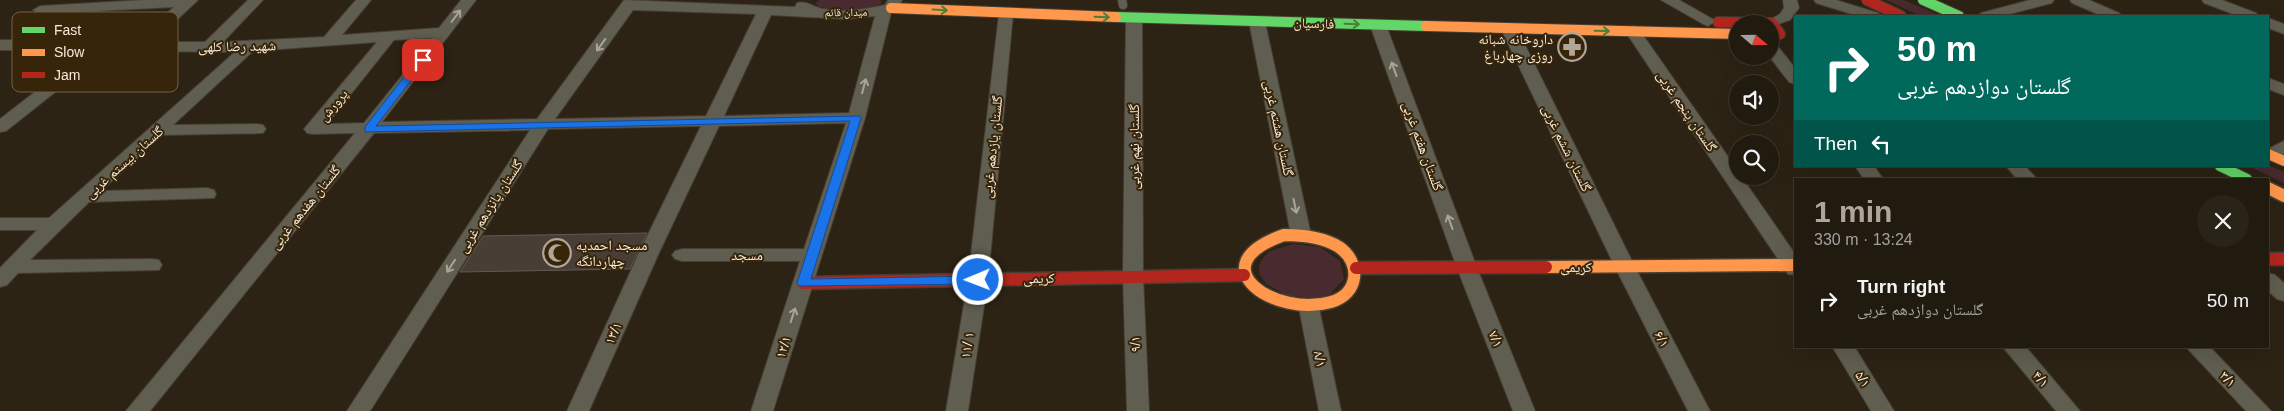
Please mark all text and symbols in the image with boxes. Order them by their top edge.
street label: میدان قائم [825,6,867,20]
one-way arrow [932,6,948,15]
one-way arrow [451,10,462,23]
legend [12,12,178,92]
one-way arrow [1094,13,1110,22]
street label: فارسیان [1293,14,1335,33]
north arrow [1729,15,1779,65]
map controls [1729,15,1779,185]
one-way arrow [1344,19,1360,29]
text: Fast [54,22,81,38]
one-way arrow [1594,26,1610,35]
text: 50 m [1897,29,1977,68]
place label: داروخانه شبانه روزی چهارباغ [1478,31,1553,65]
pharmacy icon: داروخانه شبانه روزی چهارباغ [1557,32,1587,62]
icon: right [1814,35,1879,100]
street label: شهید رضا کلهی [198,37,276,56]
one-way arrow [595,38,606,51]
pin [402,39,444,81]
text: Slow [54,44,85,60]
icon: arrive [409,46,437,74]
one-way arrow [1389,62,1398,78]
text: Jam [54,67,80,83]
street label: گلستان پنجم غربی [1652,67,1720,156]
text: گلستان دوازدهم غربی [1897,74,2071,99]
button: sound [1729,75,1779,125]
street label: گلستان هشتم غربی [1259,78,1297,178]
one-way arrow [860,79,869,95]
street label: پرورش [315,86,352,125]
street label: گلستان یازدهم غربی [979,95,1007,199]
street label: گلستان هفتم غربی [1397,99,1447,194]
street label: گلستان ششم غربی [1537,102,1595,195]
street label: گلستان نهم غربی [1126,104,1144,190]
street label: گلستان بیستم غربی [82,123,168,203]
icon: left [1867,130,1895,158]
text: Then [1814,133,1857,154]
button: search [1729,135,1779,185]
street label: گلستان پانزدهم غربی [454,156,528,256]
street label: گلستان هفدهم غربی [266,162,345,253]
text: 1 min [1814,195,1892,228]
button: close [2197,195,2249,247]
one-way arrow [1291,198,1300,214]
one-way arrow [1445,215,1455,230]
text: 330 m · 13:24 [1814,231,1913,248]
place label: مسجد احمدیه چهاردانگه [576,237,647,270]
mosque icon: مسجد احمدیه چهاردانگه [542,238,572,268]
street label: مسجد [731,247,763,263]
position arrow [951,253,1003,305]
one-way arrow [446,259,456,273]
street label: کریمی [1560,259,1592,276]
street label: کریمی [1023,270,1055,287]
text: Turn right [1857,276,1945,297]
icon: right [1814,287,1842,315]
text: 50 m [2207,290,2249,311]
text: گلستان دوازدهم غربی [1857,301,1983,318]
one-way arrow [789,307,798,323]
street label: ۱۳/۱ [601,319,625,347]
street label: ۷/۱ [1485,328,1507,350]
street label: ۶/۱ [1651,328,1673,350]
street label: ۱۱/ ۱ [957,331,977,359]
street label: ۱۲/۱ [772,334,794,360]
street label: ۹/۱ [1127,335,1143,353]
street label: ۸/۱ [1310,349,1330,369]
street label: ۵/۱ [1852,368,1874,390]
street label: ۴/۱ [2030,368,2052,390]
street label: ۳/۱ [2217,368,2239,390]

